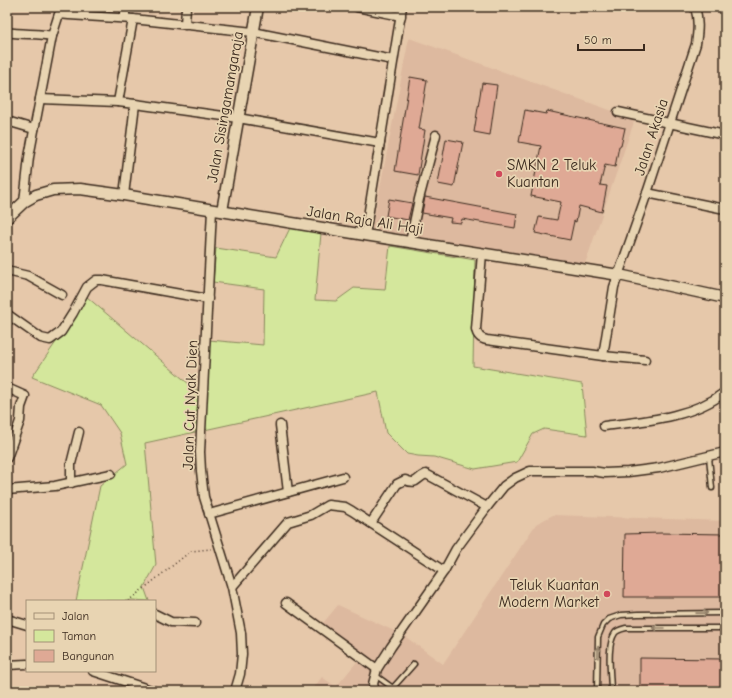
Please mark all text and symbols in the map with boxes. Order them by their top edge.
scale bar [578,26,644,52]
street label: Jalan Sisingamangaraja [203,30,247,184]
text: 50 m [584,33,612,47]
street label: Jalan Akasia [630,96,672,178]
place label: SMKN 2 Teluk Kuantan [507,156,597,191]
marker: SMKN 2 Teluk Kuantan [494,169,504,179]
street label: Jalan Raja Ali Haji [305,202,425,238]
street label: Jalan Cut Nyak Dien [179,340,201,470]
place label: Teluk Kuantan Modern Market [499,576,600,611]
marker: Teluk Kuantan Modern Market [602,589,612,599]
legend [26,600,156,672]
text: Jalan [62,609,89,623]
one-way arrow [695,609,708,617]
one-way arrow [652,624,665,632]
text: Taman [62,629,96,643]
one-way arrow [594,646,602,659]
text: Bangunan [62,649,114,663]

